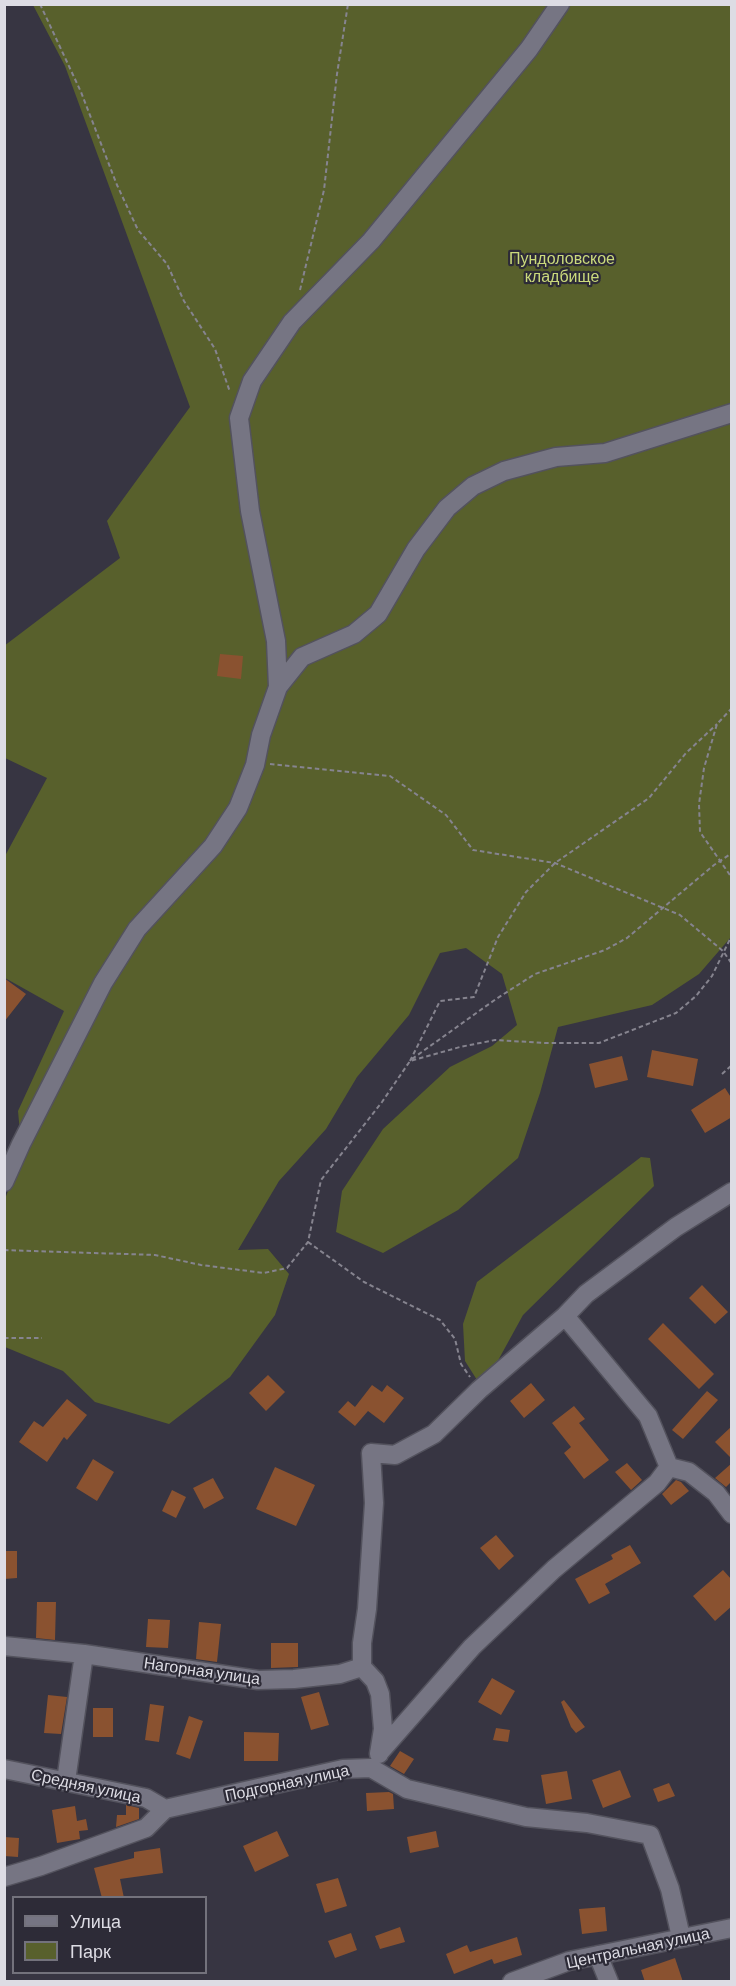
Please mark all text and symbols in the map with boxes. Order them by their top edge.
park label: Пундоловское кладбище [509,249,615,287]
street label: Нагорная улица [143,1653,261,1689]
street label: Подгорная улица [223,1760,351,1806]
street label: Средняя улица [29,1765,143,1807]
legend [12,1896,207,1974]
text: Улица [70,1910,121,1932]
street label: Центральная улица [565,1923,711,1973]
text: Парк [70,1940,111,1962]

